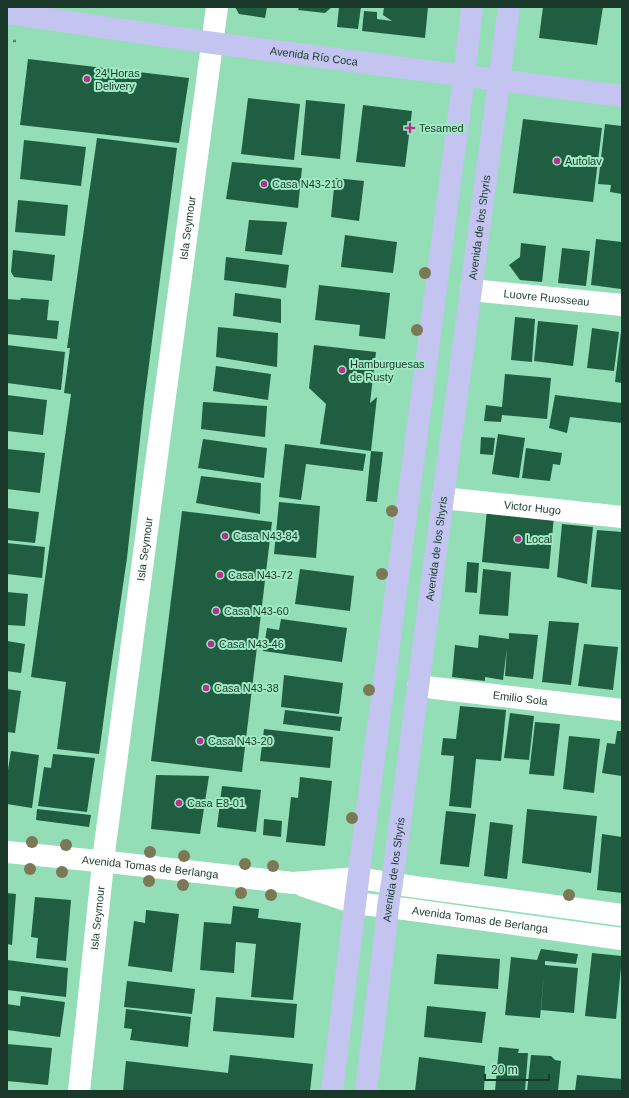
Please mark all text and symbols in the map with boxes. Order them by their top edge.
street label: Avenida Río Coca [269,44,360,68]
place label: 24 Horas Delivery [95,67,140,92]
marker: 24 Horas Delivery [82,74,92,84]
marker: Tesamed [404,122,416,134]
place label: Tesamed [419,122,464,134]
place label: Autolav [565,155,602,167]
marker: Autolav [552,156,562,166]
street label: Avenida de los Shyris [466,174,492,281]
place label: Casa N43-210 [272,178,343,190]
marker: Casa N43-210 [259,179,269,189]
street label: Isla Seymour [177,195,198,261]
street label: Luovre Ruosseau [503,287,590,308]
place label: Hamburguesas de Rusty [350,358,425,383]
marker: Hamburguesas de Rusty [337,365,347,375]
street label: Avenida de los Shyris [423,495,449,602]
street label: Victor Hugo [503,499,562,516]
street label: Isla Seymour [134,516,155,582]
place label: Casa N43-84 [233,530,298,542]
marker: Casa N43-84 [220,531,230,541]
place label: Local [526,533,552,545]
marker: Local [513,534,523,544]
place label: Casa N43-72 [228,569,293,581]
marker: Casa N43-72 [215,570,225,580]
place label: Casa N43-60 [224,605,289,617]
marker: Casa N43-60 [211,606,221,616]
place label: Casa N43-46 [219,638,284,650]
marker: Casa N43-46 [206,639,216,649]
place label: Casa N43-38 [214,682,279,694]
marker: Casa N43-38 [201,683,211,693]
street label: Emilio Sola [492,689,549,707]
place label: Casa N43-20 [208,735,273,747]
marker: Casa N43-20 [195,736,205,746]
place label: Casa E8-01 [187,797,245,809]
marker: Casa E8-01 [174,798,184,808]
street label: Avenida de los Shyris [381,816,407,923]
street label: Avenida Tomas de Berlanga [81,853,220,881]
street label: Isla Seymour [88,885,107,951]
street label: Avenida Tomas de Berlanga [411,904,550,935]
scale bar [485,1056,549,1082]
text: 20 m [491,1063,518,1077]

